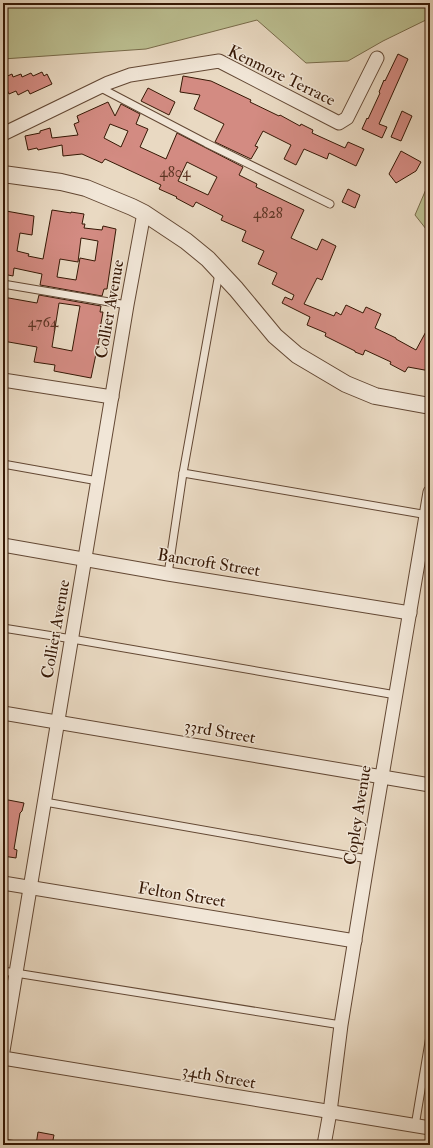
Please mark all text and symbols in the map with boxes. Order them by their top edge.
street label: Kenmore Terrace [225,40,339,111]
house number: 4804 [160,163,191,182]
house number: 4828 [253,204,283,223]
street label: Collier Avenue [90,258,129,360]
house number: 4764 [28,313,59,332]
street label: Bancroft Street [156,544,262,581]
street label: Collier Avenue [36,578,75,680]
street label: 33rd Street [183,715,258,748]
street label: Copley Avenue [339,764,377,867]
street label: Felton Street [137,877,228,912]
street label: 34th Street [180,1060,258,1093]

